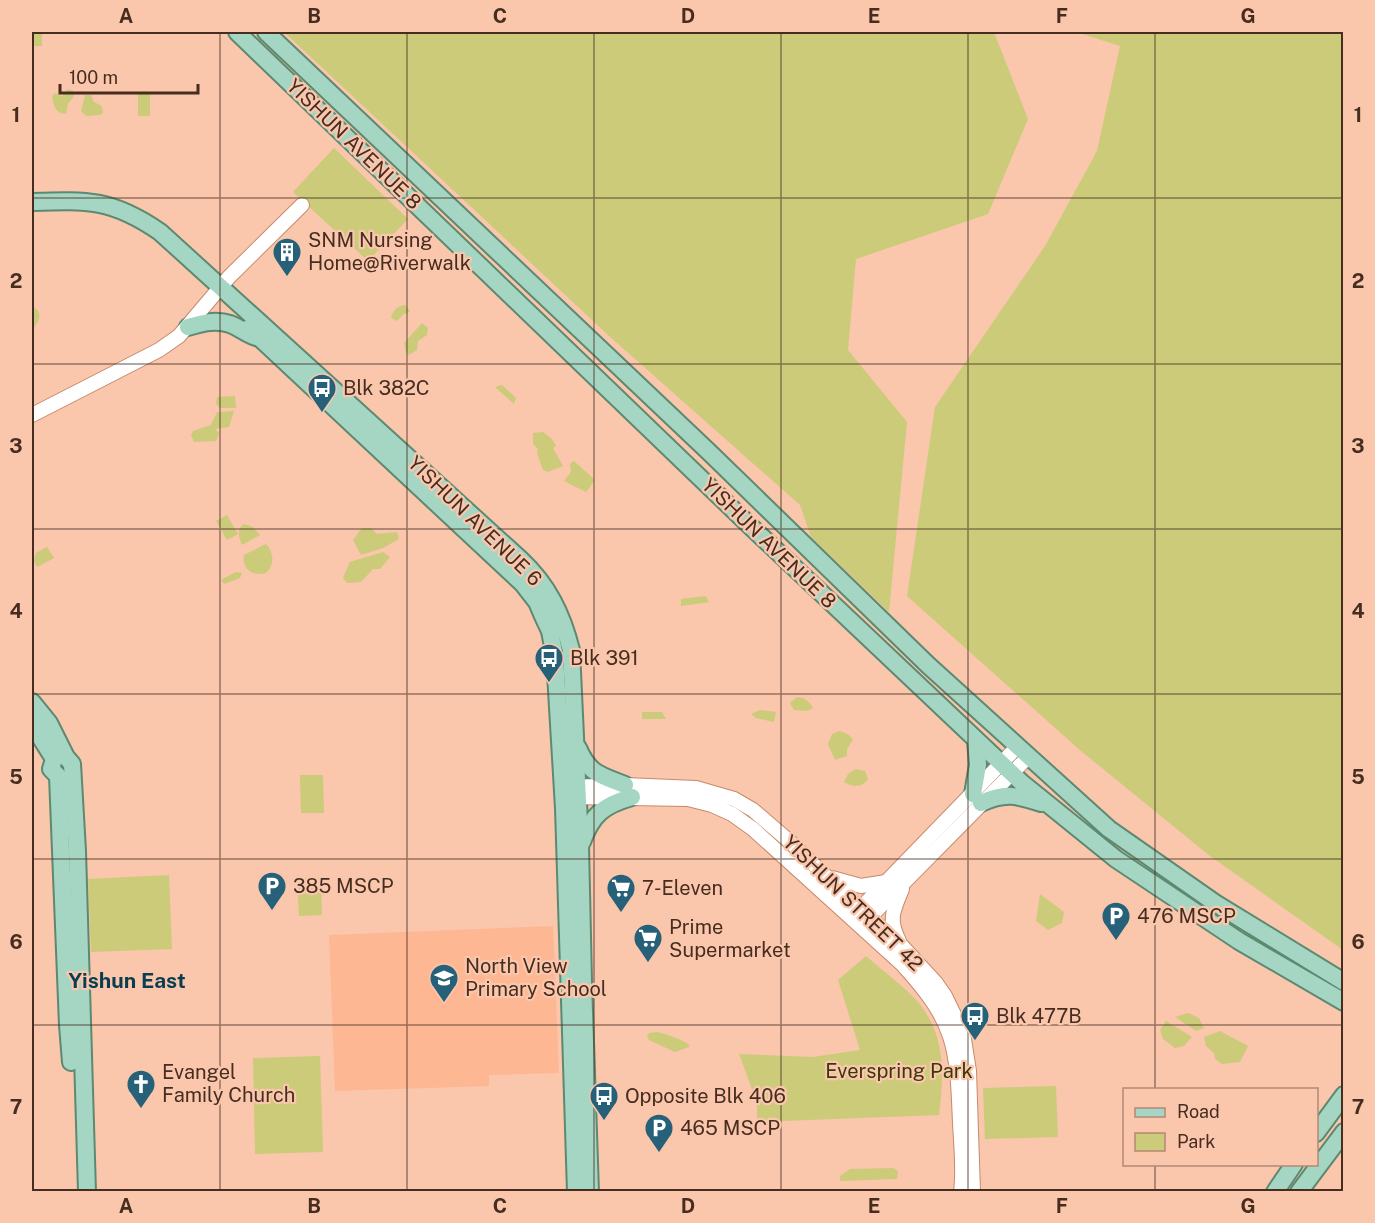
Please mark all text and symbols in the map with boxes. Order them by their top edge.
text: A [119,4,133,28]
text: B [307,4,321,28]
text: C [493,4,507,28]
text: D [681,4,695,28]
text: E [868,4,880,28]
text: F [1056,4,1068,28]
text: G [1240,4,1256,28]
scale bar [60,57,198,95]
text: 100 m [69,67,118,88]
street label: YISHUN AVENUE 8 [282,74,426,214]
text: 1 [12,103,20,127]
text: 1 [1354,103,1362,127]
place label: SNM Nursing Home@Riverwalk [308,228,471,275]
building icon: SNM Nursing Home@Riverwalk [271,236,303,278]
text: 2 [10,269,22,293]
text: 2 [1352,269,1364,293]
bus stop icon: Blk 382C [306,372,338,414]
place label: Blk 382C [343,376,430,400]
text: 3 [9,434,23,458]
text: 3 [1351,434,1365,458]
street label: YISHUN AVENUE 6 [403,451,547,591]
street label: YISHUN AVENUE 8 [697,473,841,613]
text: 4 [9,599,23,623]
text: 4 [1351,599,1365,623]
bus stop icon: Blk 391 [533,642,565,684]
place label: Blk 391 [570,646,639,670]
text: 5 [9,765,23,789]
text: 5 [1351,765,1365,789]
street label: YISHUN STREET 42 [778,830,928,976]
parking icon: 385 MSCP [256,870,288,912]
supermarket icon: 7-Eleven [605,872,637,914]
place label: 385 MSCP [293,874,394,898]
place label: 7-Eleven [642,876,723,900]
parking icon: 476 MSCP [1100,900,1132,942]
place label: 476 MSCP [1137,904,1236,928]
place label: Prime Supermarket [669,915,791,962]
supermarket icon: Prime Supermarket [632,922,664,964]
text: 6 [9,930,23,954]
text: 6 [1351,930,1365,954]
place label: North View Primary School [465,954,607,1001]
school or university icon: North View Primary School [428,962,460,1004]
district label: Yishun East [68,968,186,993]
bus stop icon: Blk 477B [959,1000,991,1042]
place label: Blk 477B [996,1004,1082,1028]
park label: Everspring Park [825,1059,973,1083]
place label: Evangel Family Church [162,1060,295,1107]
church icon: Evangel Family Church [125,1068,157,1110]
bus stop icon: Opposite Blk 406 [588,1080,620,1122]
place label: Opposite Blk 406 [625,1084,786,1108]
legend [1123,1088,1318,1166]
text: 7 [10,1095,22,1119]
text: 7 [1352,1095,1364,1119]
text: Road [1177,1101,1220,1122]
parking icon: 465 MSCP [643,1112,675,1154]
place label: 465 MSCP [680,1116,780,1140]
text: Park [1177,1131,1215,1152]
text: A [119,1194,133,1218]
text: B [307,1194,321,1218]
text: C [493,1194,507,1218]
text: D [681,1194,695,1218]
text: E [868,1194,880,1218]
text: F [1056,1194,1068,1218]
text: G [1240,1194,1256,1218]

